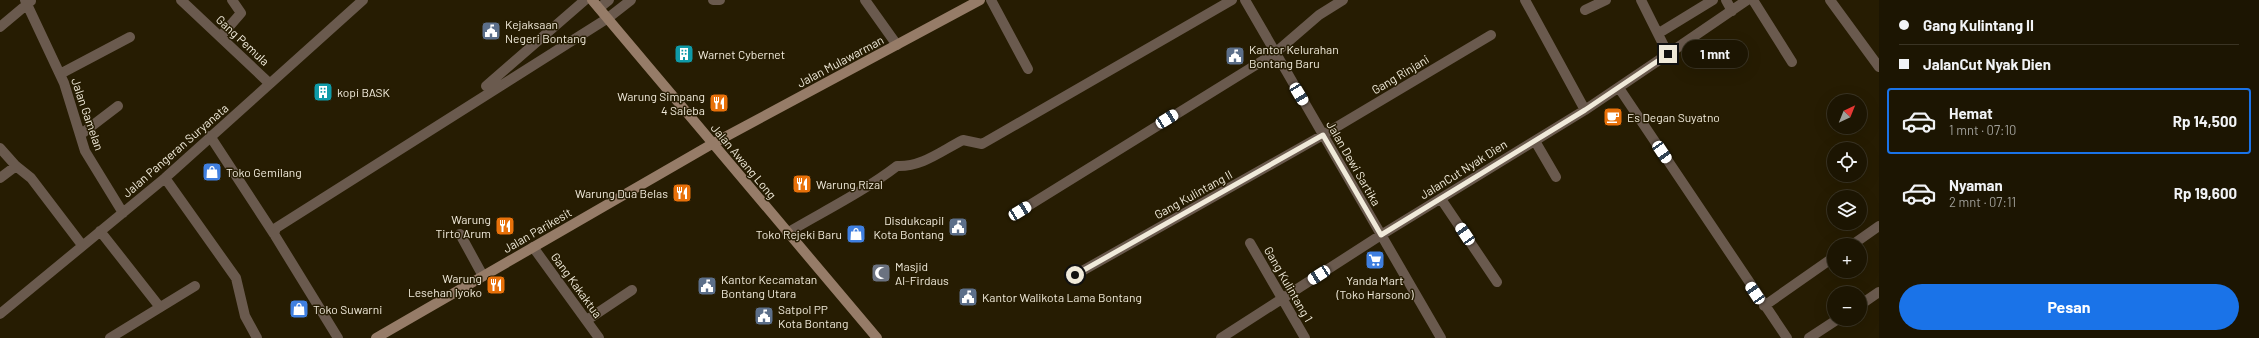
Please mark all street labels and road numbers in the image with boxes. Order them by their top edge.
street label: Gang Pemula [214,12,272,68]
street label: Jalan Mulawarman [794,32,886,90]
street label: Gang Rinjani [1369,51,1431,97]
street label: Jalan Gamelan [69,76,107,152]
street label: Jalan Pangeran Suryanata [119,100,231,200]
street label: Jalan Dewi Sartika [1324,118,1384,208]
street label: Jalan Awang Long [708,121,780,201]
street label: JalanCut Nyak Dien [1417,136,1509,202]
street label: Gang Kulintang II [1152,167,1234,221]
street label: Jalan Parikesit [500,205,574,255]
street label: Gang Kulintang 1 [1262,244,1316,324]
street label: Gang Kakaktua [549,250,605,320]

